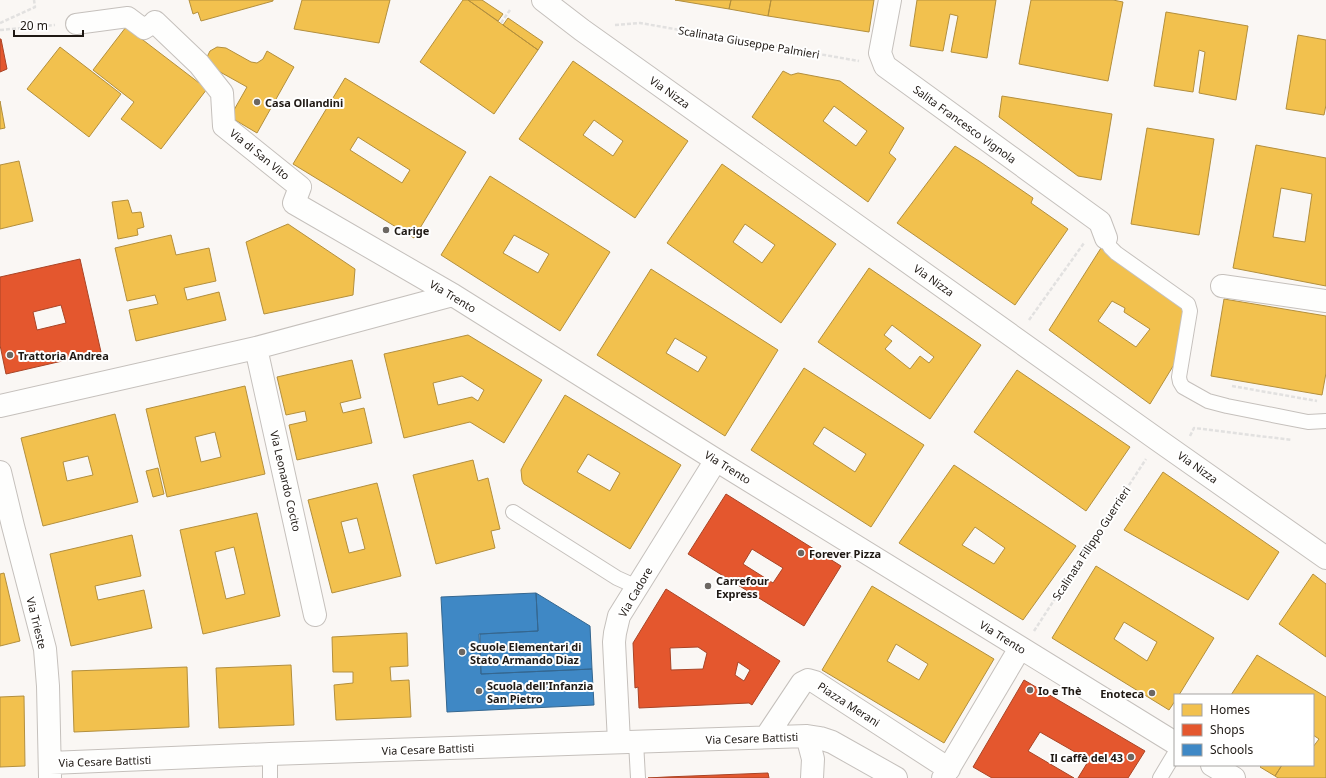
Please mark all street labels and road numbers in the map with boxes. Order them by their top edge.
street label: Scalinata Giuseppe Palmieri [677,22,821,62]
street label: Via Nizza [647,73,693,111]
street label: Salita Francesco Vignola [910,81,1020,167]
street label: Via di San Vito [227,125,293,183]
street label: Via Nizza [911,261,957,299]
street label: Via Trento [427,276,479,316]
street label: Via Leonardo Cocito [267,429,305,533]
street label: Via Trento [702,447,754,487]
street label: Via Nizza [1175,448,1221,486]
street label: Scalinata Filippo Guerrieri [1049,483,1133,603]
street label: Via Cadore [615,564,655,620]
street label: Via Trieste [23,595,51,651]
street label: Via Trento [977,617,1029,657]
street label: Piazza Merani [815,678,883,730]
street label: Via Cesare Battisti [705,729,799,747]
street label: Via Cesare Battisti [381,740,475,758]
street label: Via Cesare Battisti [58,752,152,770]

